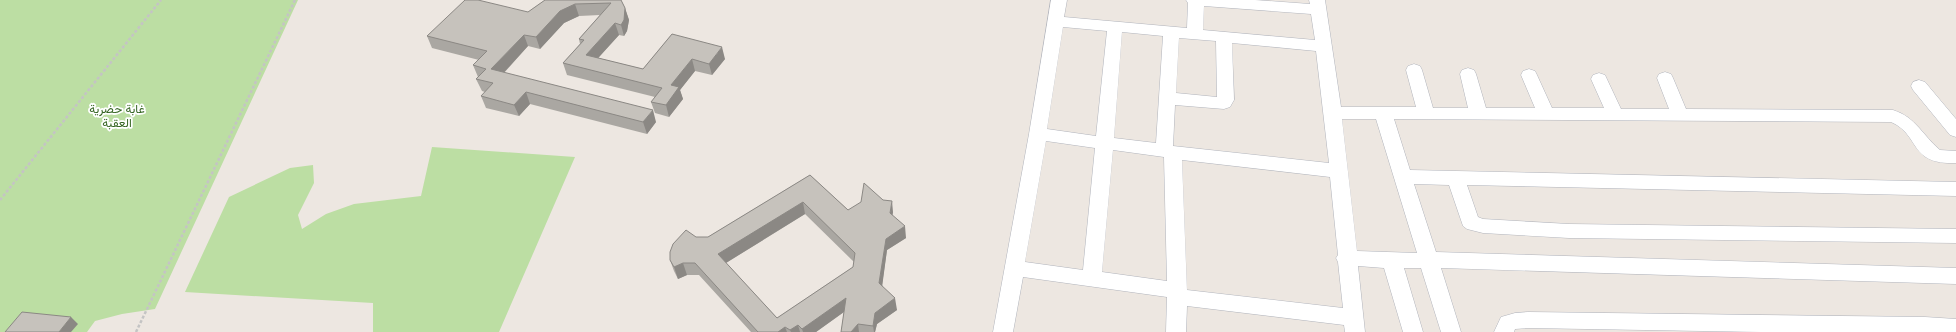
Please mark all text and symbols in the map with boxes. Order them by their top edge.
park label: غابة حضرية العقبة [89,102,145,130]

